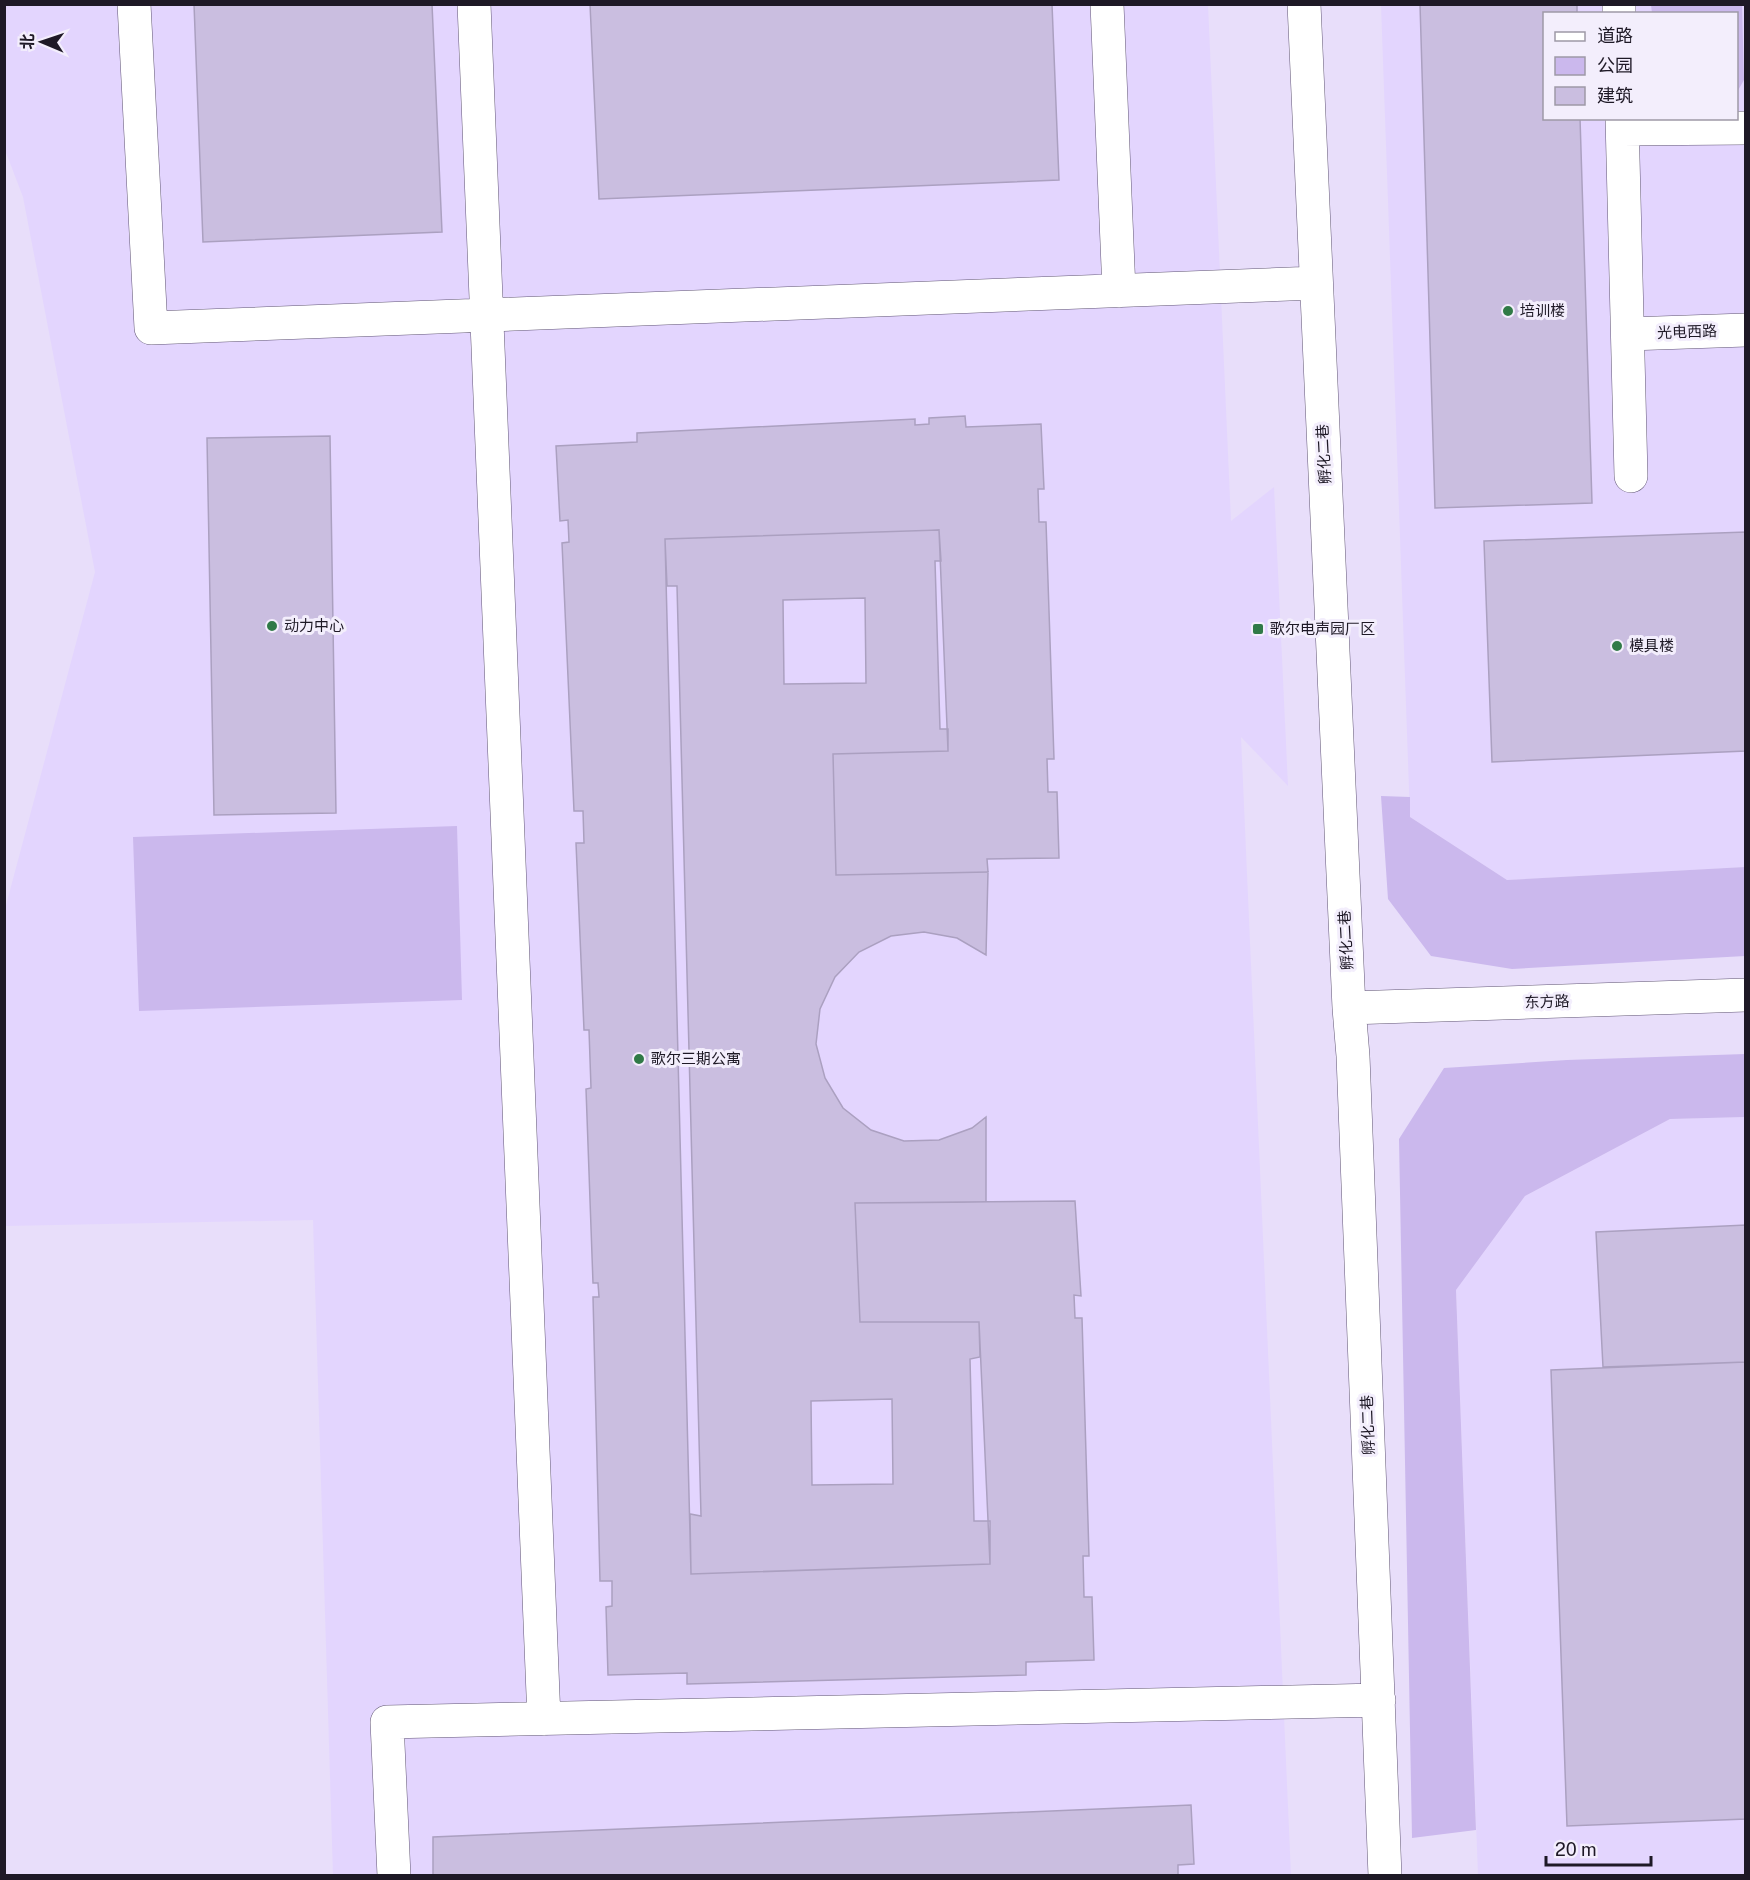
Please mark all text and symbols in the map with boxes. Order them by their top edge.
north arrow [12,12,72,72]
legend [1543,12,1738,120]
text: 道路 [1597,25,1633,46]
text: 北 [18,33,37,50]
text: 公园 [1597,55,1633,76]
text: 建筑 [1597,85,1633,106]
place label: 培训楼 [1520,302,1565,319]
marker: 培训楼 [1501,304,1515,318]
street label: 光电西路 [1657,322,1717,341]
street label: 孵化二巷 [1313,424,1334,484]
place label: 动力中心 [284,617,344,634]
marker: 动力中心 [265,619,279,633]
place label: 歌尔电声园厂区 [1270,620,1375,637]
marker: 歌尔电声园厂区 [1251,622,1265,636]
place label: 模具楼 [1629,637,1674,654]
marker: 模具楼 [1610,639,1624,653]
street label: 孵化二巷 [1335,910,1356,970]
street label: 东方路 [1524,992,1570,1011]
place label: 歌尔三期公寓 [651,1050,741,1067]
marker: 歌尔三期公寓 [632,1052,646,1066]
street label: 孵化二巷 [1358,1395,1377,1455]
scale bar [1546,1829,1651,1867]
text: 20 m [1555,1839,1597,1860]

